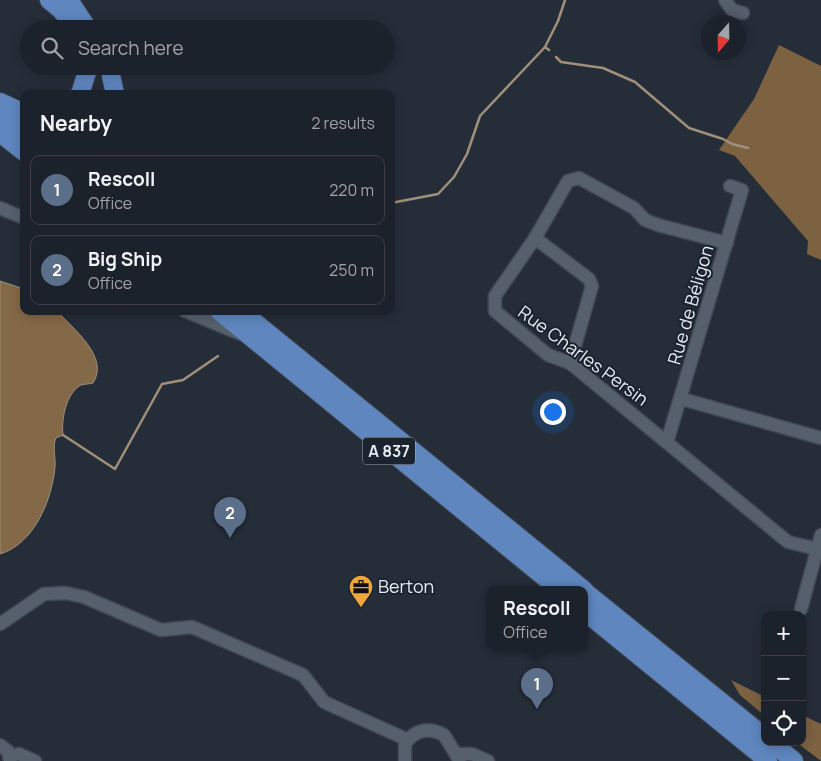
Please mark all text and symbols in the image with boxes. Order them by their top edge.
north arrow [701,15,746,60]
search box [20,20,395,75]
icon: search [38,34,66,62]
text: Search here [78,35,184,61]
text: Nearby [40,109,112,137]
text: 2 results [311,112,375,134]
text: Rescoll [88,166,155,192]
text: 1 [53,179,61,201]
text: 220 m [329,179,374,201]
text: Office [88,192,132,214]
street label: Rue de Béligon [662,242,719,367]
text: Big Ship [88,246,162,272]
text: 2 [52,259,62,281]
text: 250 m [329,259,374,281]
text: Office [88,272,132,294]
street label: Rue Charles Persin [514,300,654,411]
your location [540,399,566,425]
road number: A 837 [363,438,415,464]
pin: 2 [214,497,246,538]
office icon: Berton [348,574,374,608]
place label: Berton [378,574,434,598]
popup [486,586,588,651]
text: Rescoll [503,595,571,621]
map controls [761,611,806,746]
button: + [761,611,806,656]
text: Office [503,621,547,643]
button: − [761,656,806,701]
pin: 1 [521,668,553,709]
button: locate [761,701,806,746]

